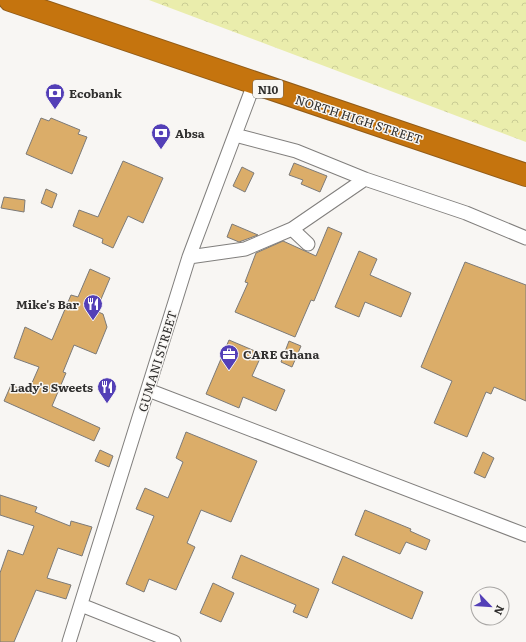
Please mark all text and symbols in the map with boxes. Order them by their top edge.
road number: N10 [253,80,283,98]
bank icon: Ecobank [44,82,66,110]
place label: Ecobank [69,84,123,102]
street label: NORTH HIGH STREET [293,90,425,148]
bank icon: Absa [150,122,172,150]
place label: Absa [175,124,205,142]
restaurant icon: Mike's Bar [82,293,104,321]
place label: Mike's Bar [16,295,79,313]
street label: GUMANI STREET [133,308,181,414]
office icon: CARE Ghana [218,343,240,371]
place label: CARE Ghana [243,345,319,363]
restaurant icon: Lady's Sweets [96,376,118,404]
place label: Lady's Sweets [10,378,93,396]
north arrow [470,586,510,626]
text: N [491,603,509,618]

